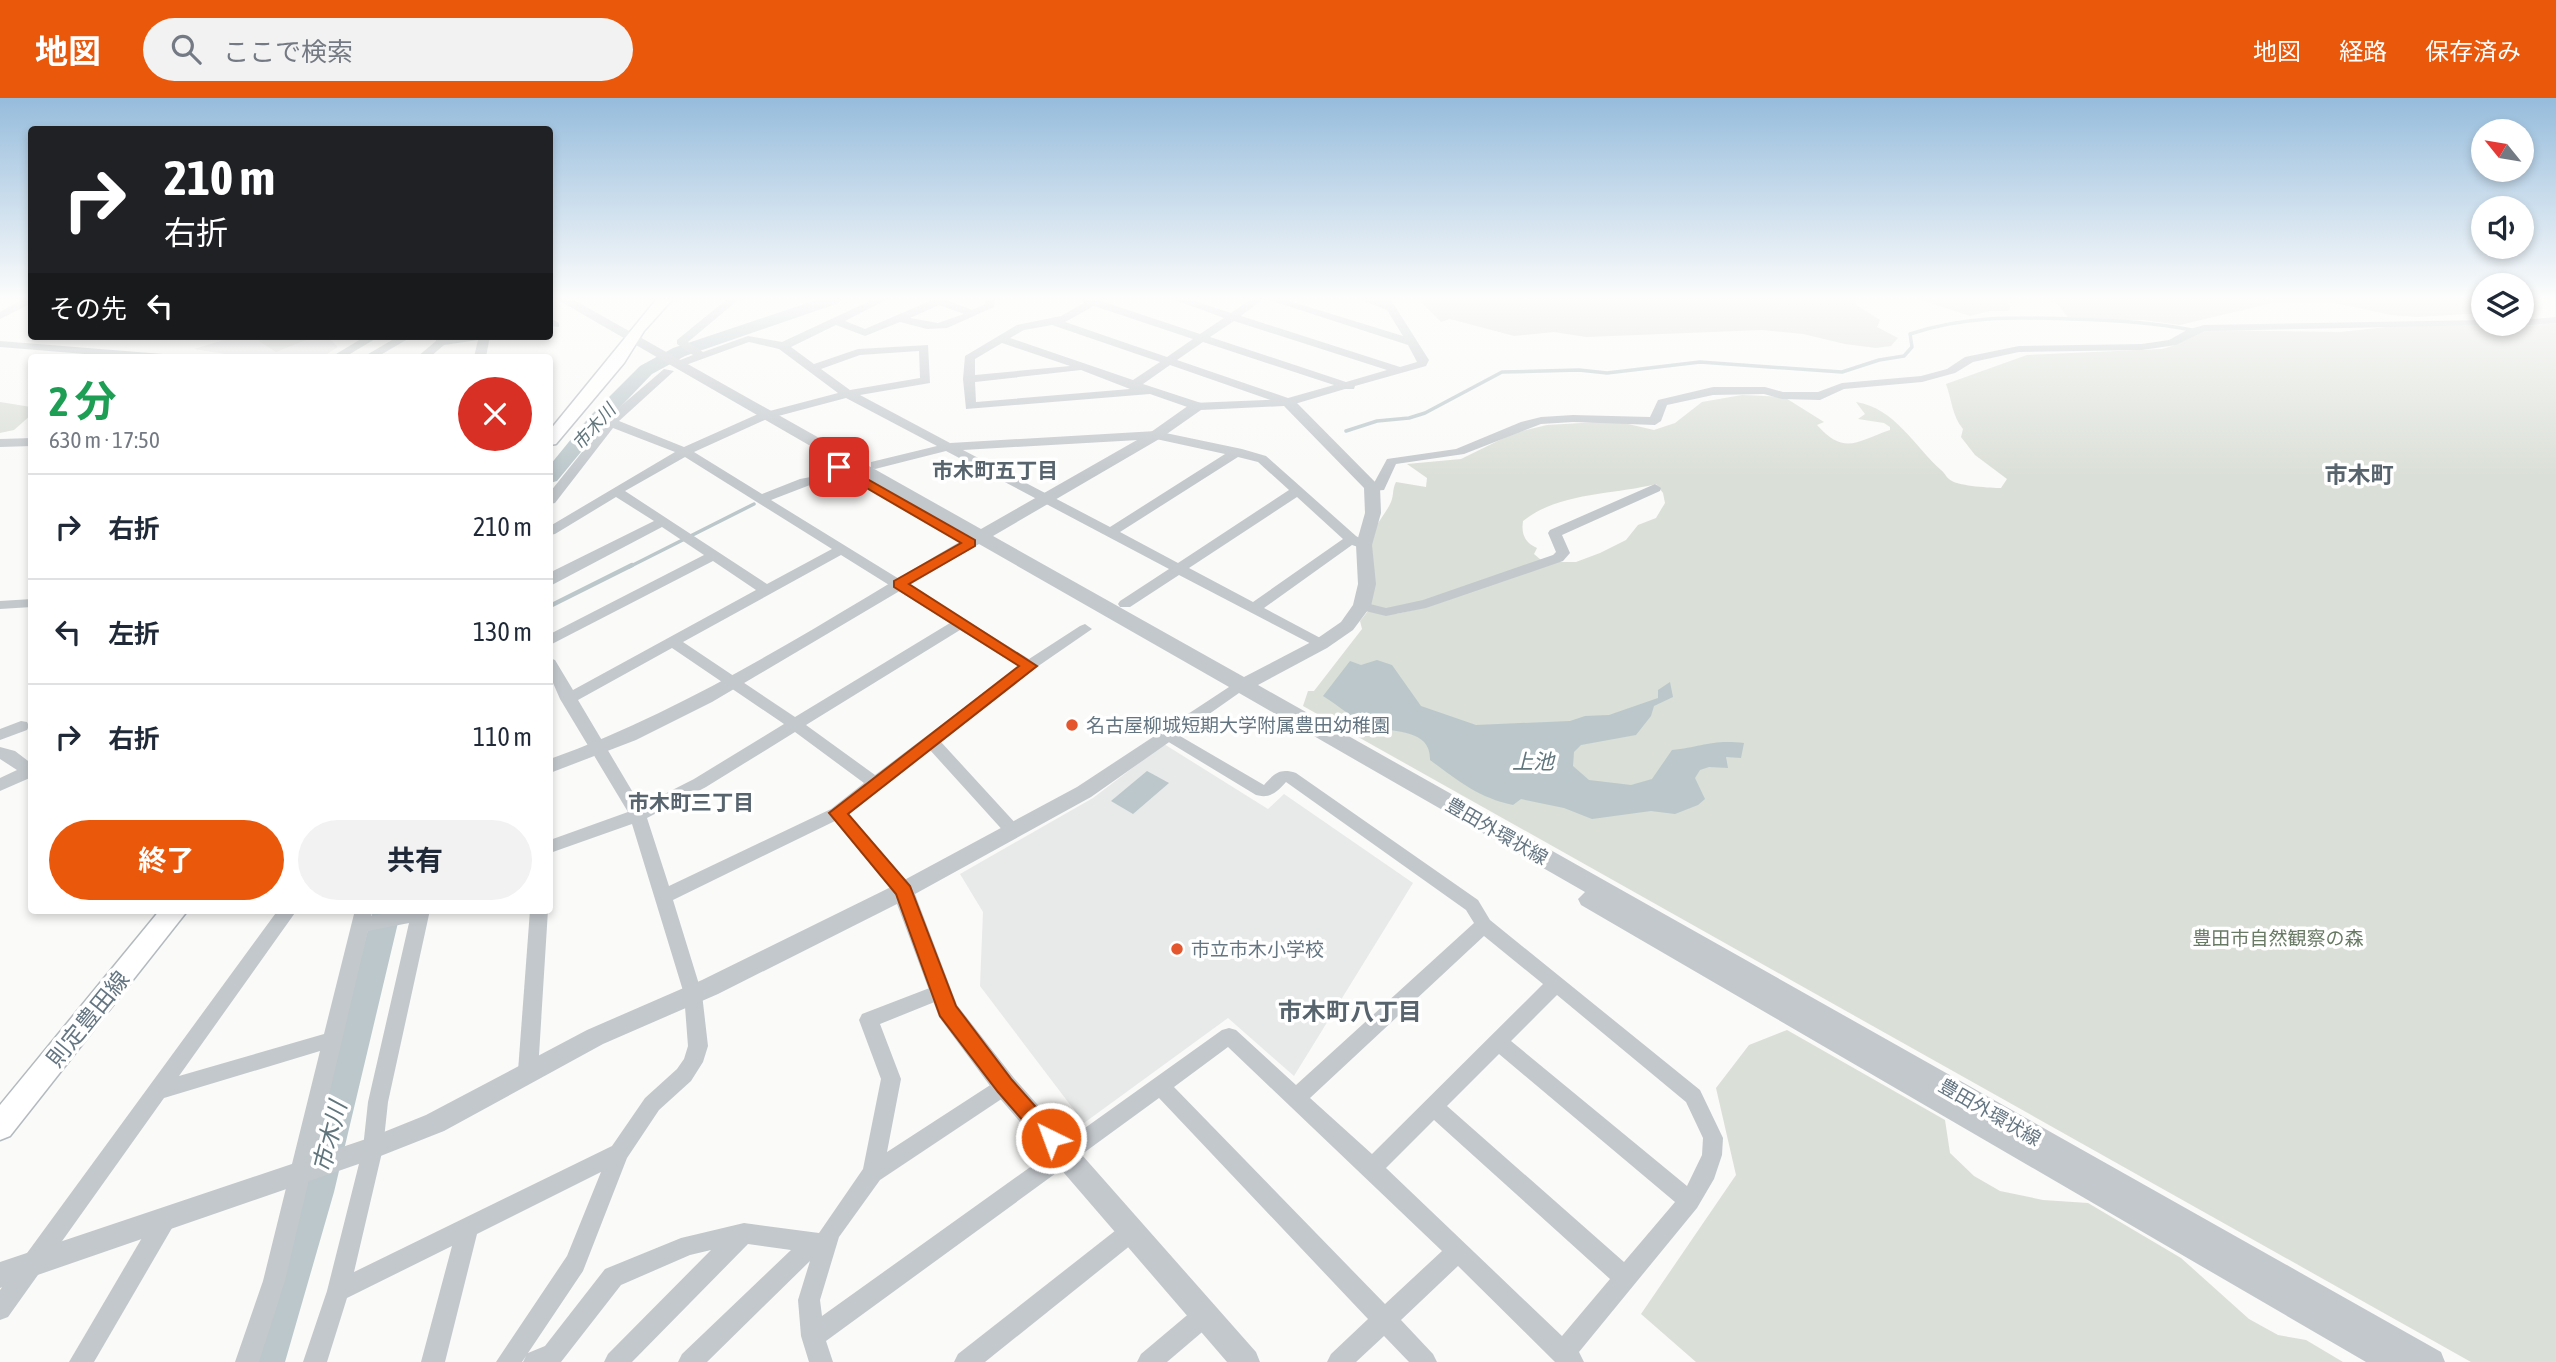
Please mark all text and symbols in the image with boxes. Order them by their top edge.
search box [143,18,633,81]
icon: search [167,30,205,68]
text: 地図 [35,32,101,70]
text: ここで検索 [223,37,353,67]
text: 地図 [2253,38,2301,65]
text: 経路 [2339,38,2387,65]
text: 保存済み [2425,38,2521,65]
north arrow [2471,119,2534,182]
map controls [2471,119,2534,336]
text: 210 m [164,149,275,205]
icon: right [49,154,140,245]
button: sound [2471,196,2534,259]
text: 右折 [164,214,228,251]
button: layers [2471,273,2534,336]
icon: left [141,287,179,325]
text: その先 [49,294,127,324]
text: 2 分 [49,377,117,425]
button: close [458,377,532,451]
water label: 市木川 [568,398,621,454]
text: 630 m · 17:50 [49,427,160,453]
pin [809,437,869,497]
icon: arrive [820,448,858,486]
district label: 市木町五丁目 [932,458,1058,482]
district label: 市木町 [2325,462,2394,488]
icon: right [49,508,87,546]
text: 210 m [473,512,532,542]
text: 右折 [108,514,160,544]
icon: left [49,613,87,651]
text: 130 m [473,617,532,647]
text: 左折 [108,619,160,649]
place label: 名古屋柳城短期大学附属豊田幼稚園 [1086,714,1390,736]
marker: 名古屋柳城短期大学附属豊田幼稚園 [1064,717,1080,733]
icon: right [49,718,87,756]
text: 110 m [473,722,532,752]
text: 右折 [108,724,160,754]
water label: 上池 [1512,749,1556,773]
district label: 市木町三丁目 [628,790,754,814]
street label: 豊田外環状線 [1442,793,1552,869]
button: 終了 [49,820,284,900]
button: 共有 [298,820,532,900]
park label: 豊田市自然観察の森 [2192,927,2364,949]
place label: 市立市木小学校 [1191,938,1324,960]
marker: 市立市木小学校 [1169,941,1185,957]
street label: 則定豊田線 [42,966,134,1072]
district label: 市木町八丁目 [1278,998,1422,1025]
street label: 豊田外環状線 [1935,1074,2045,1150]
water label: 市木川 [308,1096,352,1175]
position arrow [1014,1101,1088,1175]

